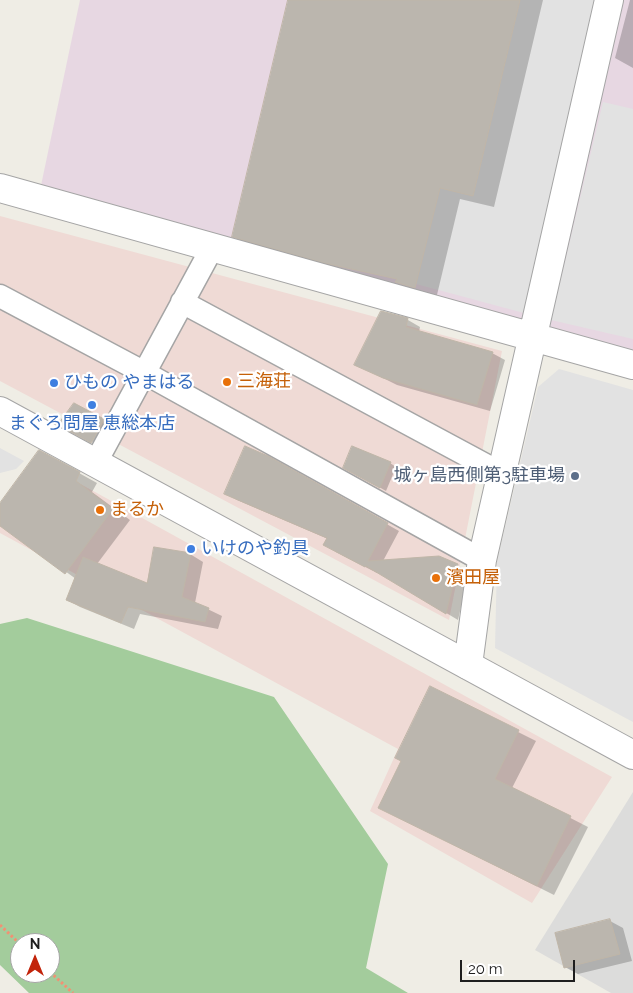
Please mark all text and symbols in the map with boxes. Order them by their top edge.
place label: 三海荘 [237,371,291,393]
place label: ひもの やまはる [64,372,195,394]
marker: 三海荘 [221,376,233,388]
marker: ひもの やまはる [48,377,60,389]
marker: まぐろ問屋 恵総本店 [86,399,98,411]
place label: まぐろ問屋 恵総本店 [9,413,175,435]
place label: 城ヶ島西側第3駐車場 [393,465,565,487]
marker: 城ヶ島西側第3駐車場 [569,470,581,482]
place label: まるか [110,499,164,521]
marker: まるか [94,504,106,516]
place label: いけのや釣具 [201,538,309,560]
marker: いけのや釣具 [185,543,197,555]
place label: 濱田屋 [446,567,500,589]
marker: 濱田屋 [430,572,442,584]
north arrow [10,933,60,983]
text: N [30,936,40,952]
scale bar [463,950,578,982]
text: 20 m [468,960,503,978]

